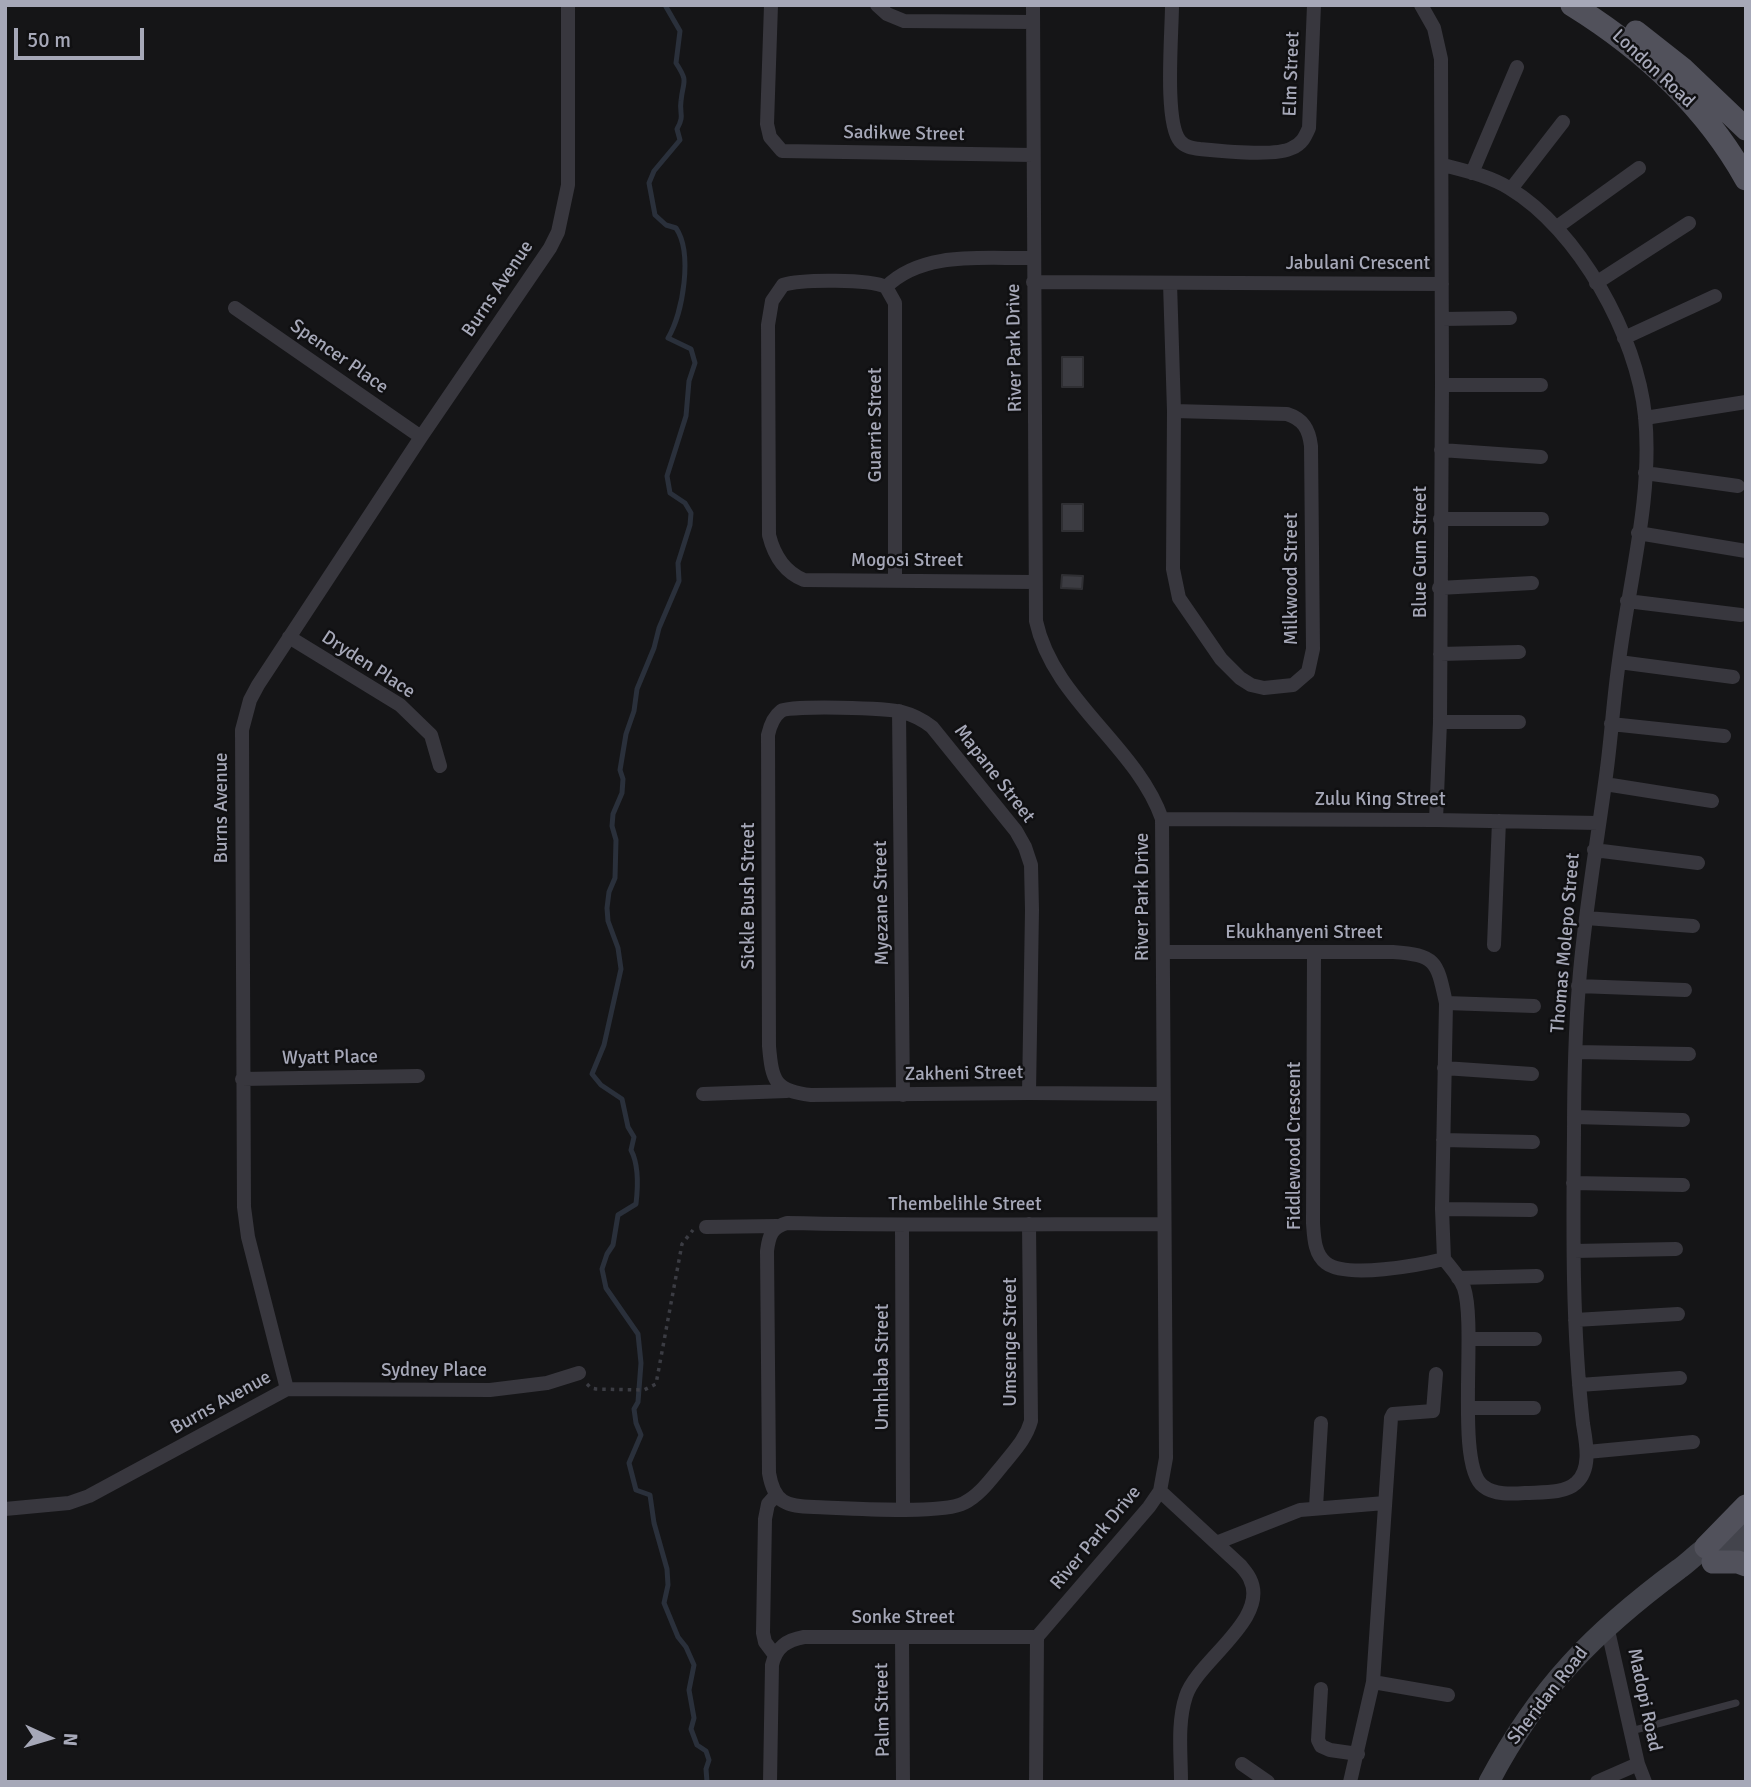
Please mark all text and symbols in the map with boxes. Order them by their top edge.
scale bar [18,14,147,58]
street label: London Road [1607,25,1699,113]
text: 50 m [27,27,71,53]
street label: Elm Street [1279,31,1305,117]
street label: Sadikwe Street [843,122,965,146]
street label: Burns Avenue [457,237,539,341]
street label: Jabulani Crescent [1286,253,1430,275]
street label: River Park Drive [1002,283,1028,413]
street label: Spencer Place [286,315,392,399]
street label: Guarrie Street [865,368,887,482]
street label: Blue Gum Street [1410,486,1432,618]
street label: Milkwood Street [1281,513,1303,645]
street label: Mogosi Street [851,550,963,572]
street label: Dryden Place [317,626,419,704]
street label: Mapane Street [949,720,1039,828]
street label: Burns Avenue [211,752,233,864]
street label: Zulu King Street [1314,789,1446,811]
street label: Sickle Bush Street [738,822,760,970]
street label: River Park Drive [1132,833,1154,961]
street label: Myezane Street [870,840,894,966]
street label: Thomas Molepo Street [1547,852,1585,1034]
street label: Ekukhanyeni Street [1225,922,1383,944]
street label: Wyatt Place [282,1046,378,1070]
street label: Zakheni Street [905,1062,1023,1086]
street label: Fiddlewood Crescent [1284,1062,1306,1230]
street label: Thembelihle Street [888,1194,1042,1216]
street label: Umsenge Street [1000,1277,1022,1407]
street label: Umhlaba Street [872,1304,894,1430]
street label: Sydney Place [381,1360,487,1382]
street label: Burns Avenue [167,1366,275,1440]
street label: River Park Drive [1046,1481,1146,1595]
street label: Sonke Street [851,1607,955,1629]
street label: Sheridan Road [1503,1643,1593,1749]
street label: Madopi Road [1622,1646,1666,1754]
street label: Palm Street [871,1663,895,1757]
north arrow [14,1703,84,1773]
text: N [58,1732,82,1747]

